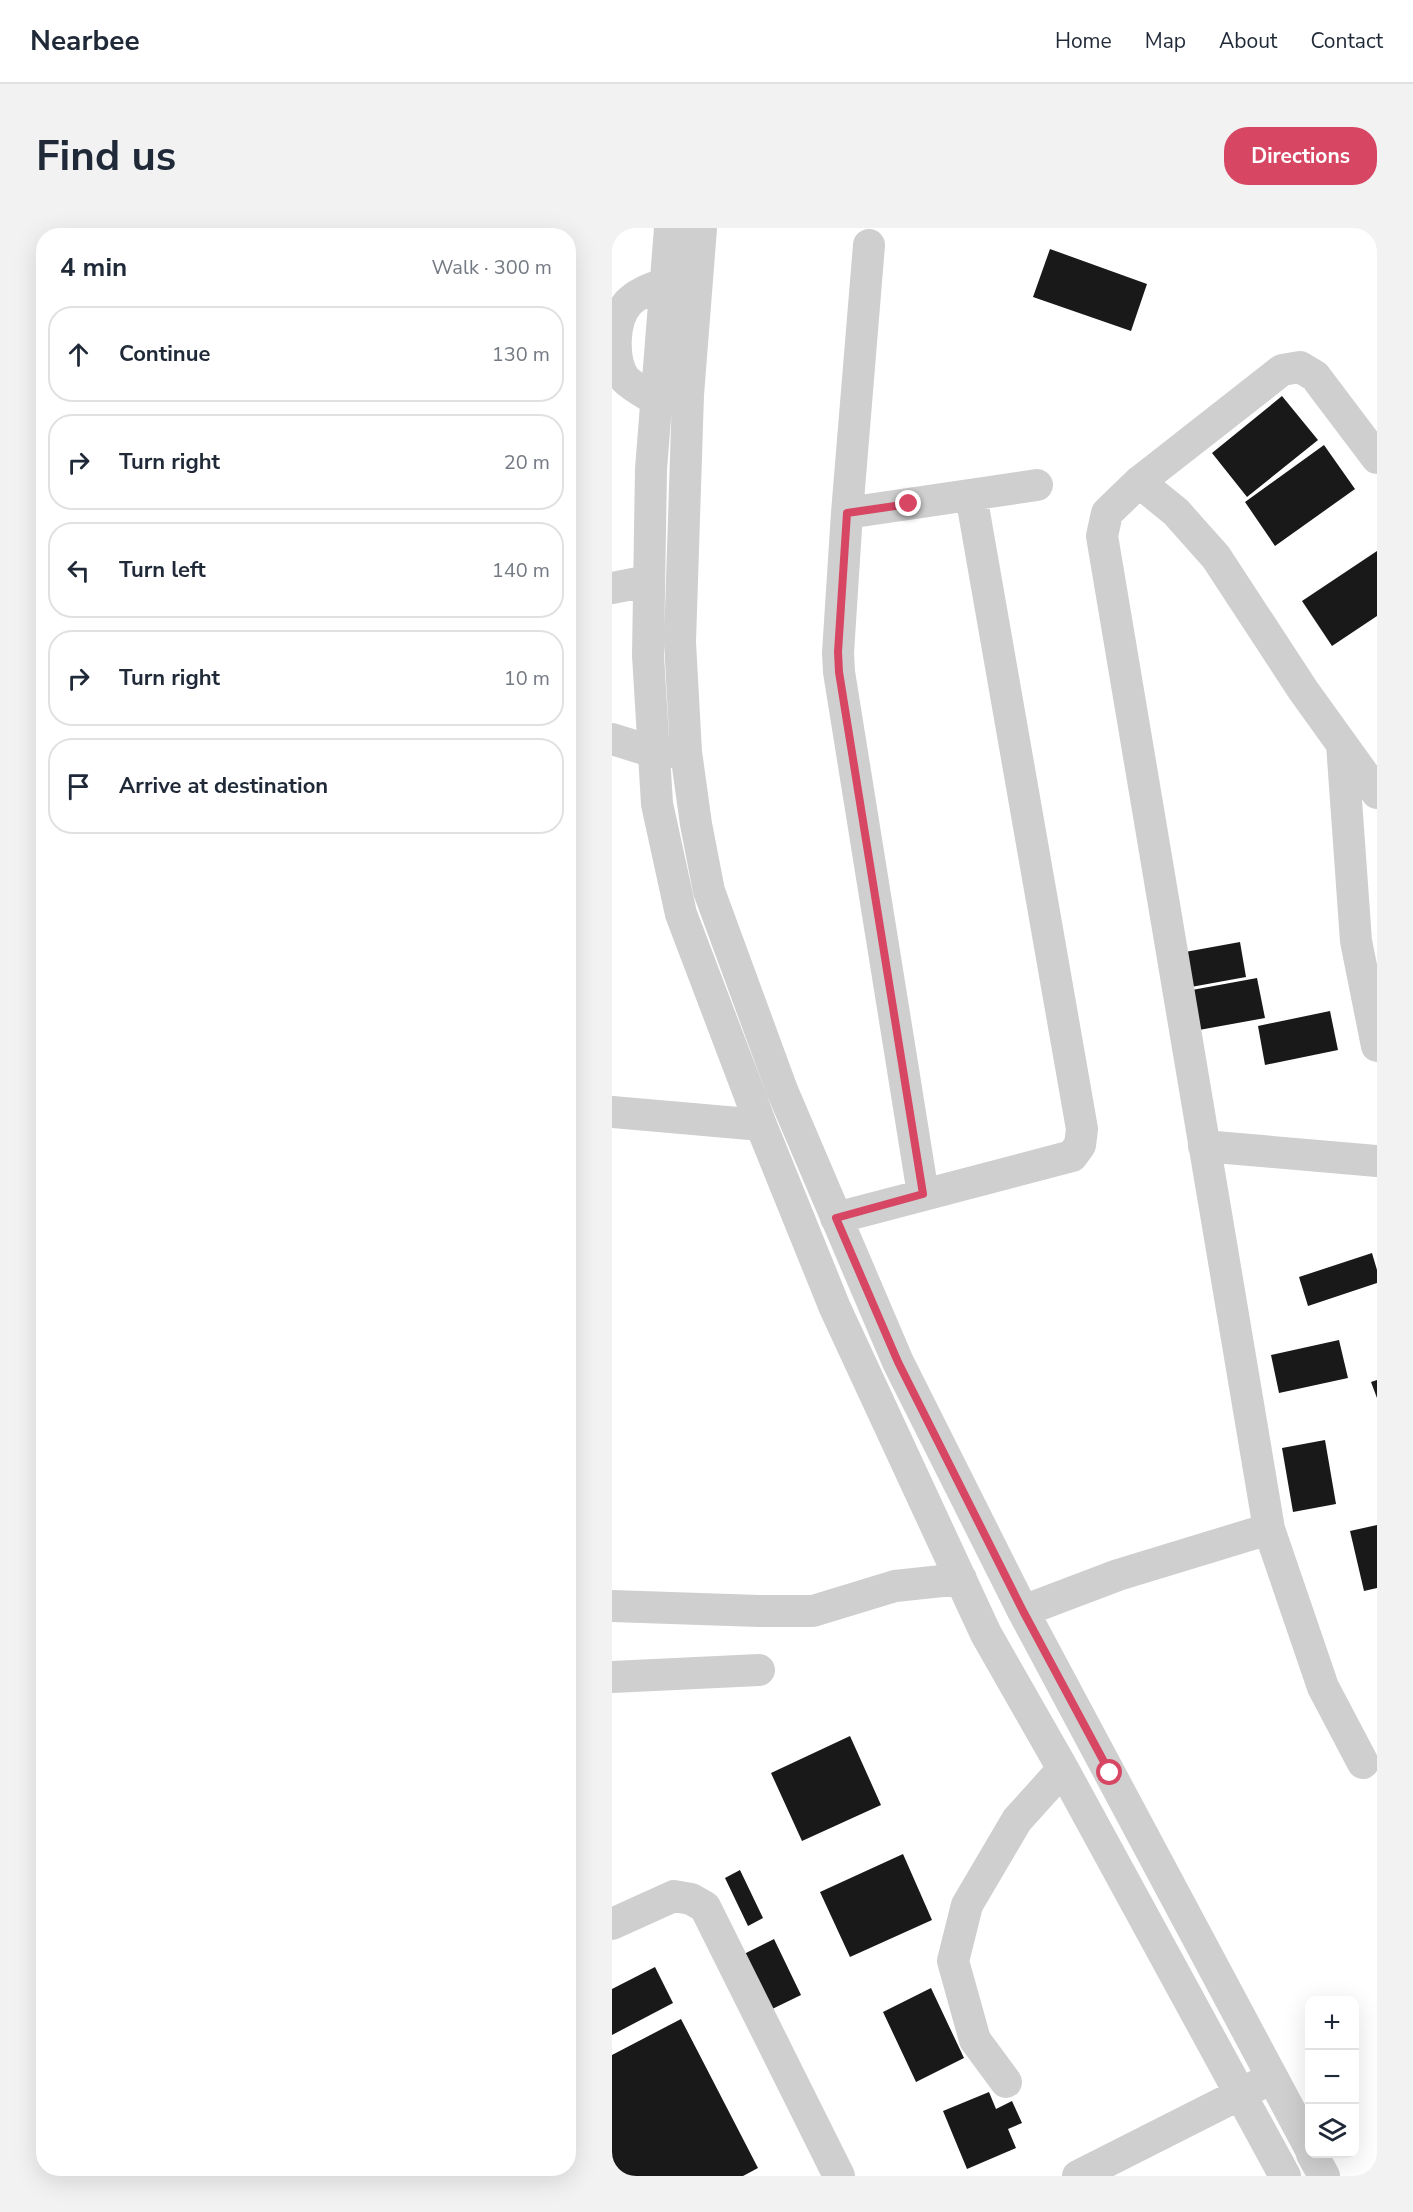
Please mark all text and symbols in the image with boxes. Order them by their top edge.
text: Nearbee [30,22,140,60]
text: Home [1055,27,1112,55]
text: Map [1145,27,1186,55]
text: About [1219,27,1277,55]
text: Contact [1310,27,1383,55]
button: Directions [1224,127,1377,185]
text: Find us [36,128,176,185]
text: 4 min [60,250,127,285]
text: Walk · 300 m [432,254,552,281]
icon: ahead [62,338,95,371]
text: Continue [119,339,210,369]
text: 130 m [492,341,550,368]
icon: right [62,446,95,479]
text: Turn right [119,447,220,477]
text: 20 m [504,449,550,476]
route end [895,490,921,516]
icon: left [62,554,95,587]
text: Turn left [119,555,206,585]
text: 140 m [492,557,550,584]
icon: right [62,662,95,695]
text: Turn right [119,663,220,693]
text: 10 m [504,665,550,692]
icon: arrive [62,770,95,803]
text: Arrive at destination [119,771,328,801]
route start [1096,1759,1122,1785]
map controls [1305,1996,1359,2158]
button: + [1305,1996,1359,2050]
button: − [1305,2050,1359,2104]
button: layers [1305,2104,1359,2158]

